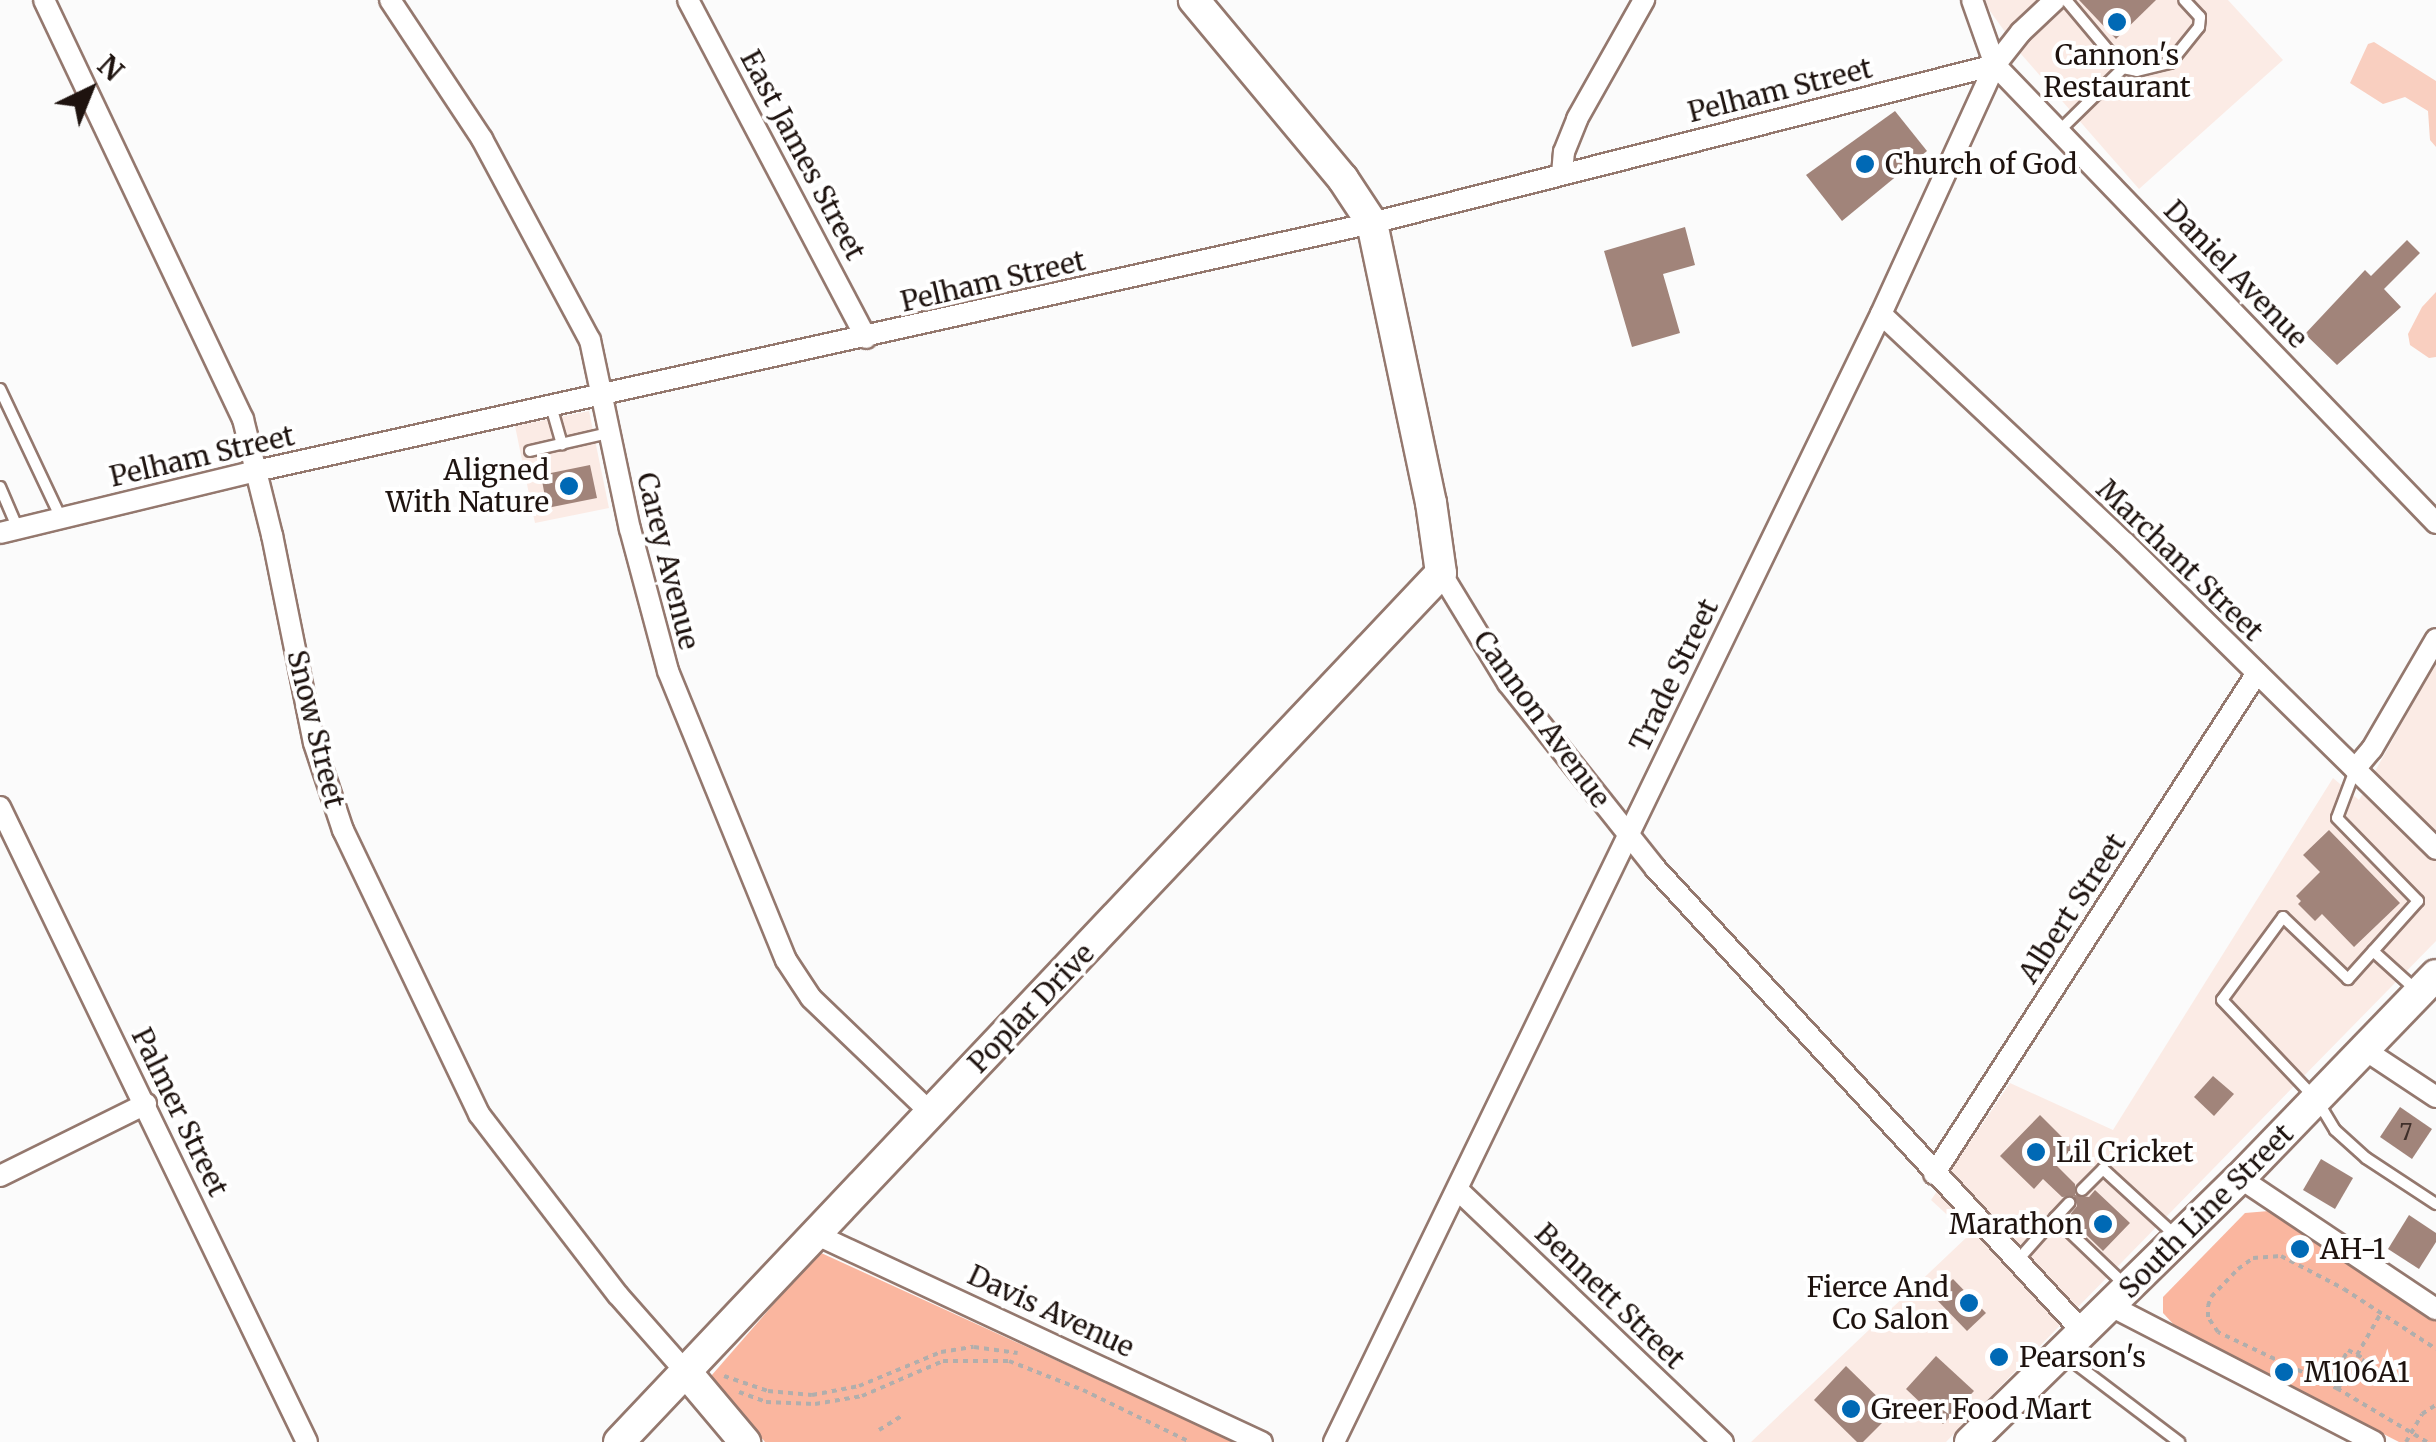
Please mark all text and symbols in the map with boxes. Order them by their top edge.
marker: Cannon's Restaurant [2106,11,2128,33]
place label: Cannon's Restaurant [2043,38,2191,104]
north arrow [40,40,140,140]
street label: East James Street [734,44,872,266]
text: N [90,47,131,89]
street label: Pelham Street [1684,51,1876,129]
place label: Church of God [1885,147,2077,181]
marker: Church of God [1854,153,1876,175]
street label: Daniel Avenue [2157,193,2315,355]
street label: Pelham Street [897,243,1089,319]
street label: Pelham Street [106,418,298,494]
place label: Aligned With Nature [386,453,549,519]
street label: Carey Avenue [630,469,706,653]
street label: Marchant Street [2090,472,2270,648]
marker: Aligned With Nature [558,475,580,497]
street label: Trade Street [1623,593,1725,757]
street label: Cannon Avenue [1467,624,1617,814]
street label: Snow Street [280,647,352,811]
street label: Albert Street [2011,827,2133,989]
street label: Poplar Drive [961,936,1101,1080]
street label: Palmer Street [125,1022,235,1202]
street label: South Line Street [2112,1117,2300,1305]
house number: 7 [2400,1120,2412,1146]
place label: Lil Cricket [2056,1135,2194,1169]
marker: Lil Cricket [2025,1141,2047,1163]
place label: Marathon [1949,1207,2083,1241]
marker: Marathon [2092,1213,2114,1235]
street label: Bennett Street [1528,1216,1692,1376]
place label: AH-1 [2320,1232,2385,1266]
marker: AH-1 [2289,1238,2311,1260]
street label: Davis Avenue [963,1258,1139,1364]
place label: Fierce And Co Salon [1806,1270,1949,1336]
marker: Fierce And Co Salon [1958,1292,1980,1314]
place label: Pearson's [2019,1340,2146,1374]
marker: Pearson's [1988,1346,2010,1368]
place label: M106A1 [2304,1355,2410,1389]
marker: M106A1 [2273,1361,2295,1383]
place label: Greer Food Mart [1871,1392,2092,1426]
marker: Greer Food Mart [1840,1398,1862,1420]

